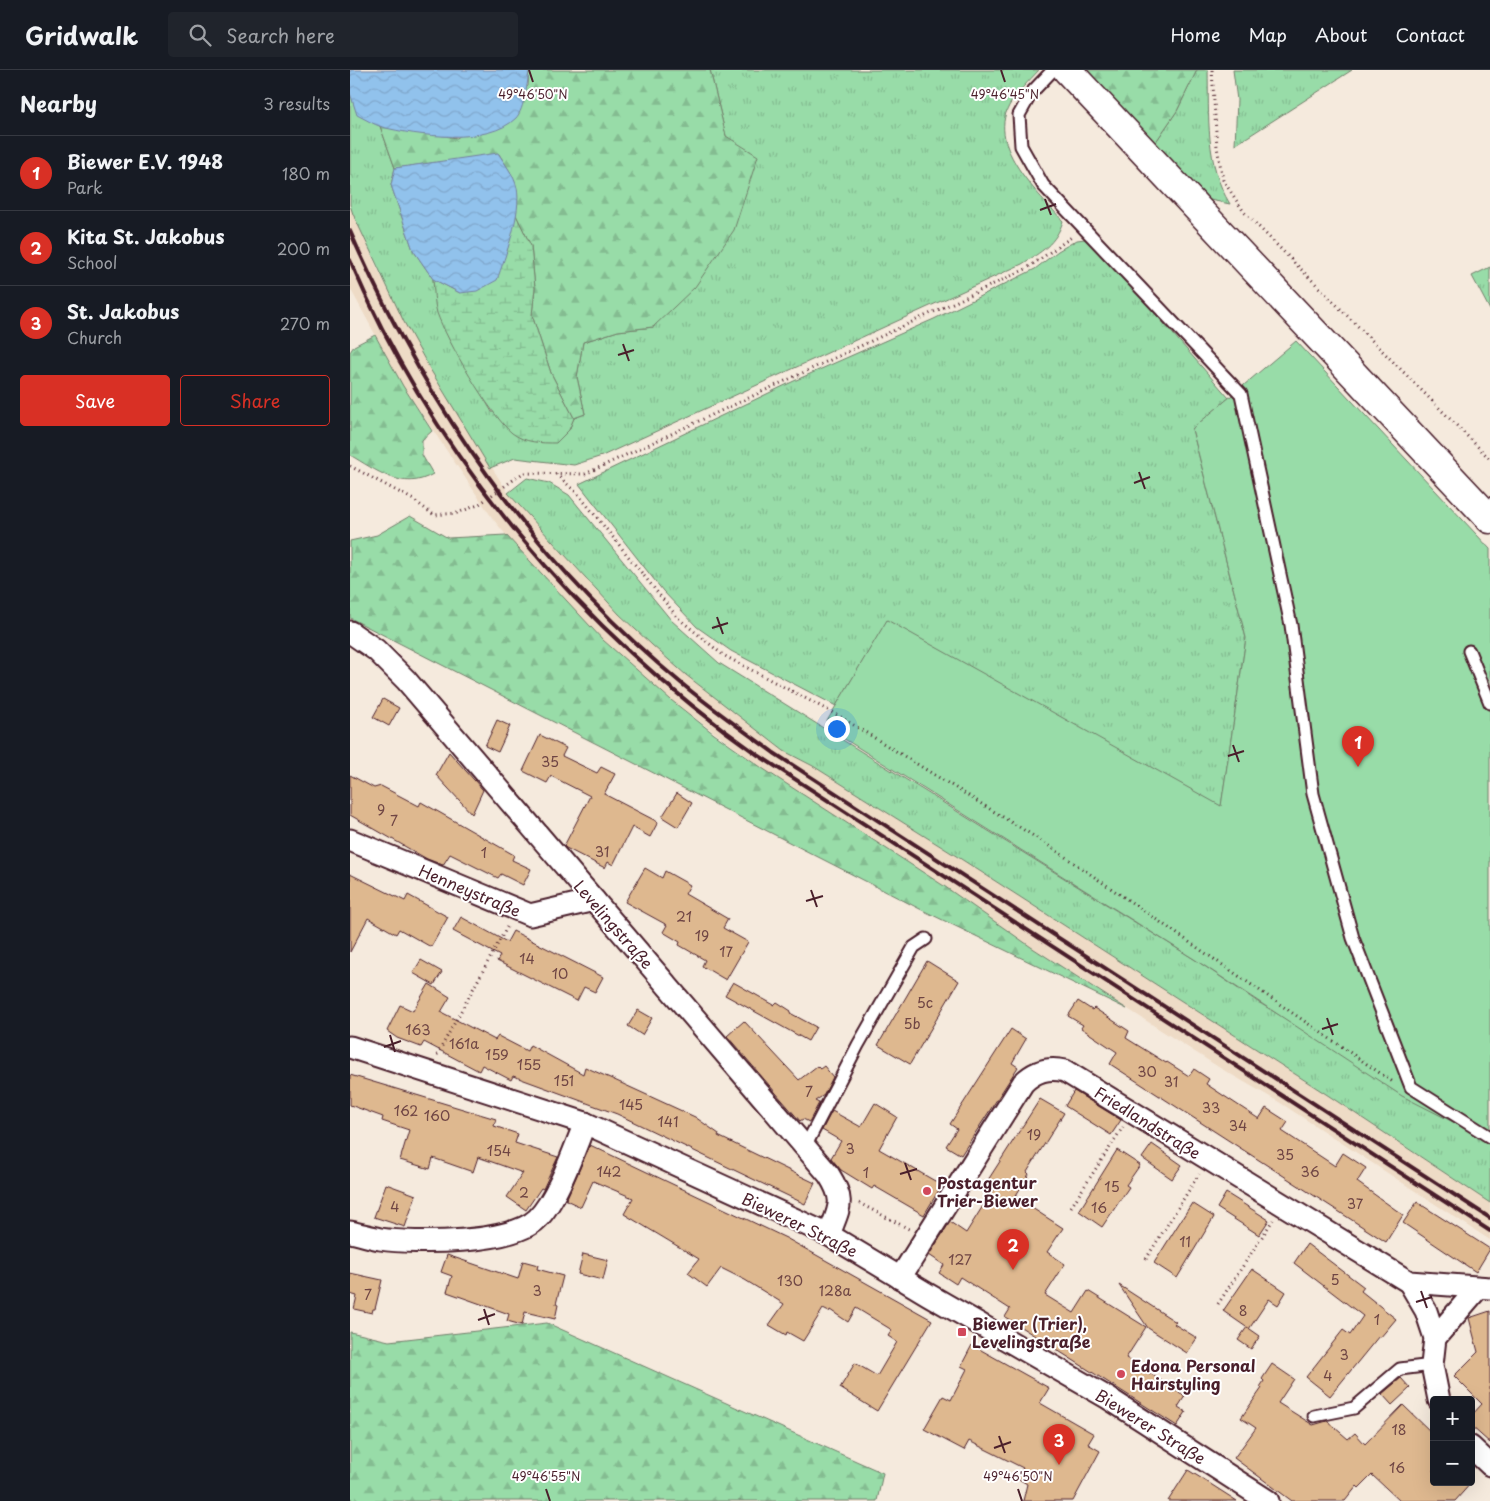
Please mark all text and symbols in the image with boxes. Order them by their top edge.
search box [168,12,518,57]
text: Gridwalk [25,17,138,53]
icon: search [186,21,214,49]
text: Search here [226,21,335,49]
text: Home [1170,21,1220,48]
text: Map [1248,21,1287,48]
text: About [1315,21,1367,48]
text: Contact [1395,21,1465,48]
text: 49°46'50"N [498,85,568,103]
text: 49°46'45"N [971,85,1039,103]
text: Nearby [20,87,97,119]
text: 3 results [263,91,330,115]
text: Biewer E.V. 1948 [67,147,223,175]
text: 1 [32,161,40,185]
text: 180 m [282,161,330,185]
text: Park [67,175,103,199]
text: Kita St. Jakobus [67,222,225,250]
text: 2 [30,236,42,260]
text: 200 m [277,236,330,260]
text: School [67,250,117,274]
text: St. Jakobus [67,297,179,325]
text: 3 [31,311,41,335]
text: 270 m [280,311,330,335]
text: Church [67,325,122,349]
button: Save [20,375,170,426]
button: Share [180,375,330,426]
your location [824,716,850,742]
pin: 1 [1342,726,1374,767]
house number: 35 [541,751,559,772]
house number: 9 [377,799,385,820]
house number: 7 [390,810,398,831]
house number: 31 [595,841,609,862]
house number: 1 [481,842,487,863]
street label: Henneystraße [415,858,525,922]
street label: Levelingstraße [569,874,659,974]
house number: 21 [676,906,692,927]
house number: 19 [695,925,709,946]
house number: 17 [719,941,733,962]
house number: 14 [519,948,535,969]
house number: 10 [552,963,568,984]
house number: 5c [917,992,933,1013]
house number: 5b [903,1013,921,1034]
house number: 163 [405,1019,431,1040]
house number: 161a [449,1033,479,1054]
house number: 159 [485,1044,509,1065]
house number: 155 [517,1054,541,1075]
house number: 30 [1137,1061,1157,1082]
house number: 151 [554,1070,574,1091]
house number: 31 [1164,1071,1178,1092]
street label: Friedlandstraße [1090,1080,1206,1164]
house number: 7 [805,1081,813,1102]
house number: 145 [619,1094,643,1115]
house number: 33 [1202,1097,1220,1118]
house number: 162 [394,1100,418,1121]
house number: 160 [424,1105,450,1126]
house number: 141 [658,1111,678,1132]
house number: 34 [1229,1115,1247,1136]
house number: 19 [1027,1124,1041,1145]
house number: 3 [845,1138,855,1159]
house number: 154 [487,1140,511,1161]
house number: 35 [1276,1144,1294,1165]
house number: 142 [597,1161,622,1182]
house number: 36 [1300,1161,1320,1182]
house number: 1 [863,1162,869,1183]
place label: Postagentur Trier-Biewer [937,1170,1039,1212]
house number: 15 [1104,1176,1120,1197]
house number: 2 [519,1182,529,1203]
marker: Postagentur Trier-Biewer [921,1185,933,1197]
street label: Biewerer Straße [738,1186,862,1262]
house number: 37 [1347,1193,1364,1214]
house number: 4 [390,1196,400,1217]
house number: 16 [1091,1197,1107,1218]
pin: 2 [997,1229,1029,1270]
house number: 11 [1179,1231,1191,1252]
house number: 127 [948,1249,972,1270]
house number: 5 [1330,1269,1340,1290]
house number: 130 [777,1270,803,1291]
house number: 3 [532,1280,542,1301]
house number: 128a [819,1280,852,1301]
house number: 7 [364,1284,372,1305]
house number: 8 [1239,1300,1247,1321]
house number: 1 [1374,1309,1380,1330]
place label: Biewer (Trier), Levelingstraße [972,1311,1091,1353]
marker: Biewer (Trier), Levelingstraße [956,1326,968,1338]
house number: 3 [1339,1344,1349,1365]
place label: Edona Personal Hairstyling [1131,1353,1255,1395]
house number: 4 [1323,1365,1333,1386]
marker: Edona Personal Hairstyling [1115,1368,1127,1380]
street label: Biewerer Straße [1091,1382,1211,1470]
map controls [1430,1396,1475,1486]
button: + [1430,1396,1475,1441]
house number: 18 [1391,1419,1407,1440]
pin: 3 [1043,1424,1075,1465]
button: − [1430,1441,1475,1486]
house number: 16 [1389,1457,1405,1478]
text: 49°46'55"N [512,1467,580,1485]
text: 49°46'50"N [983,1467,1053,1485]

